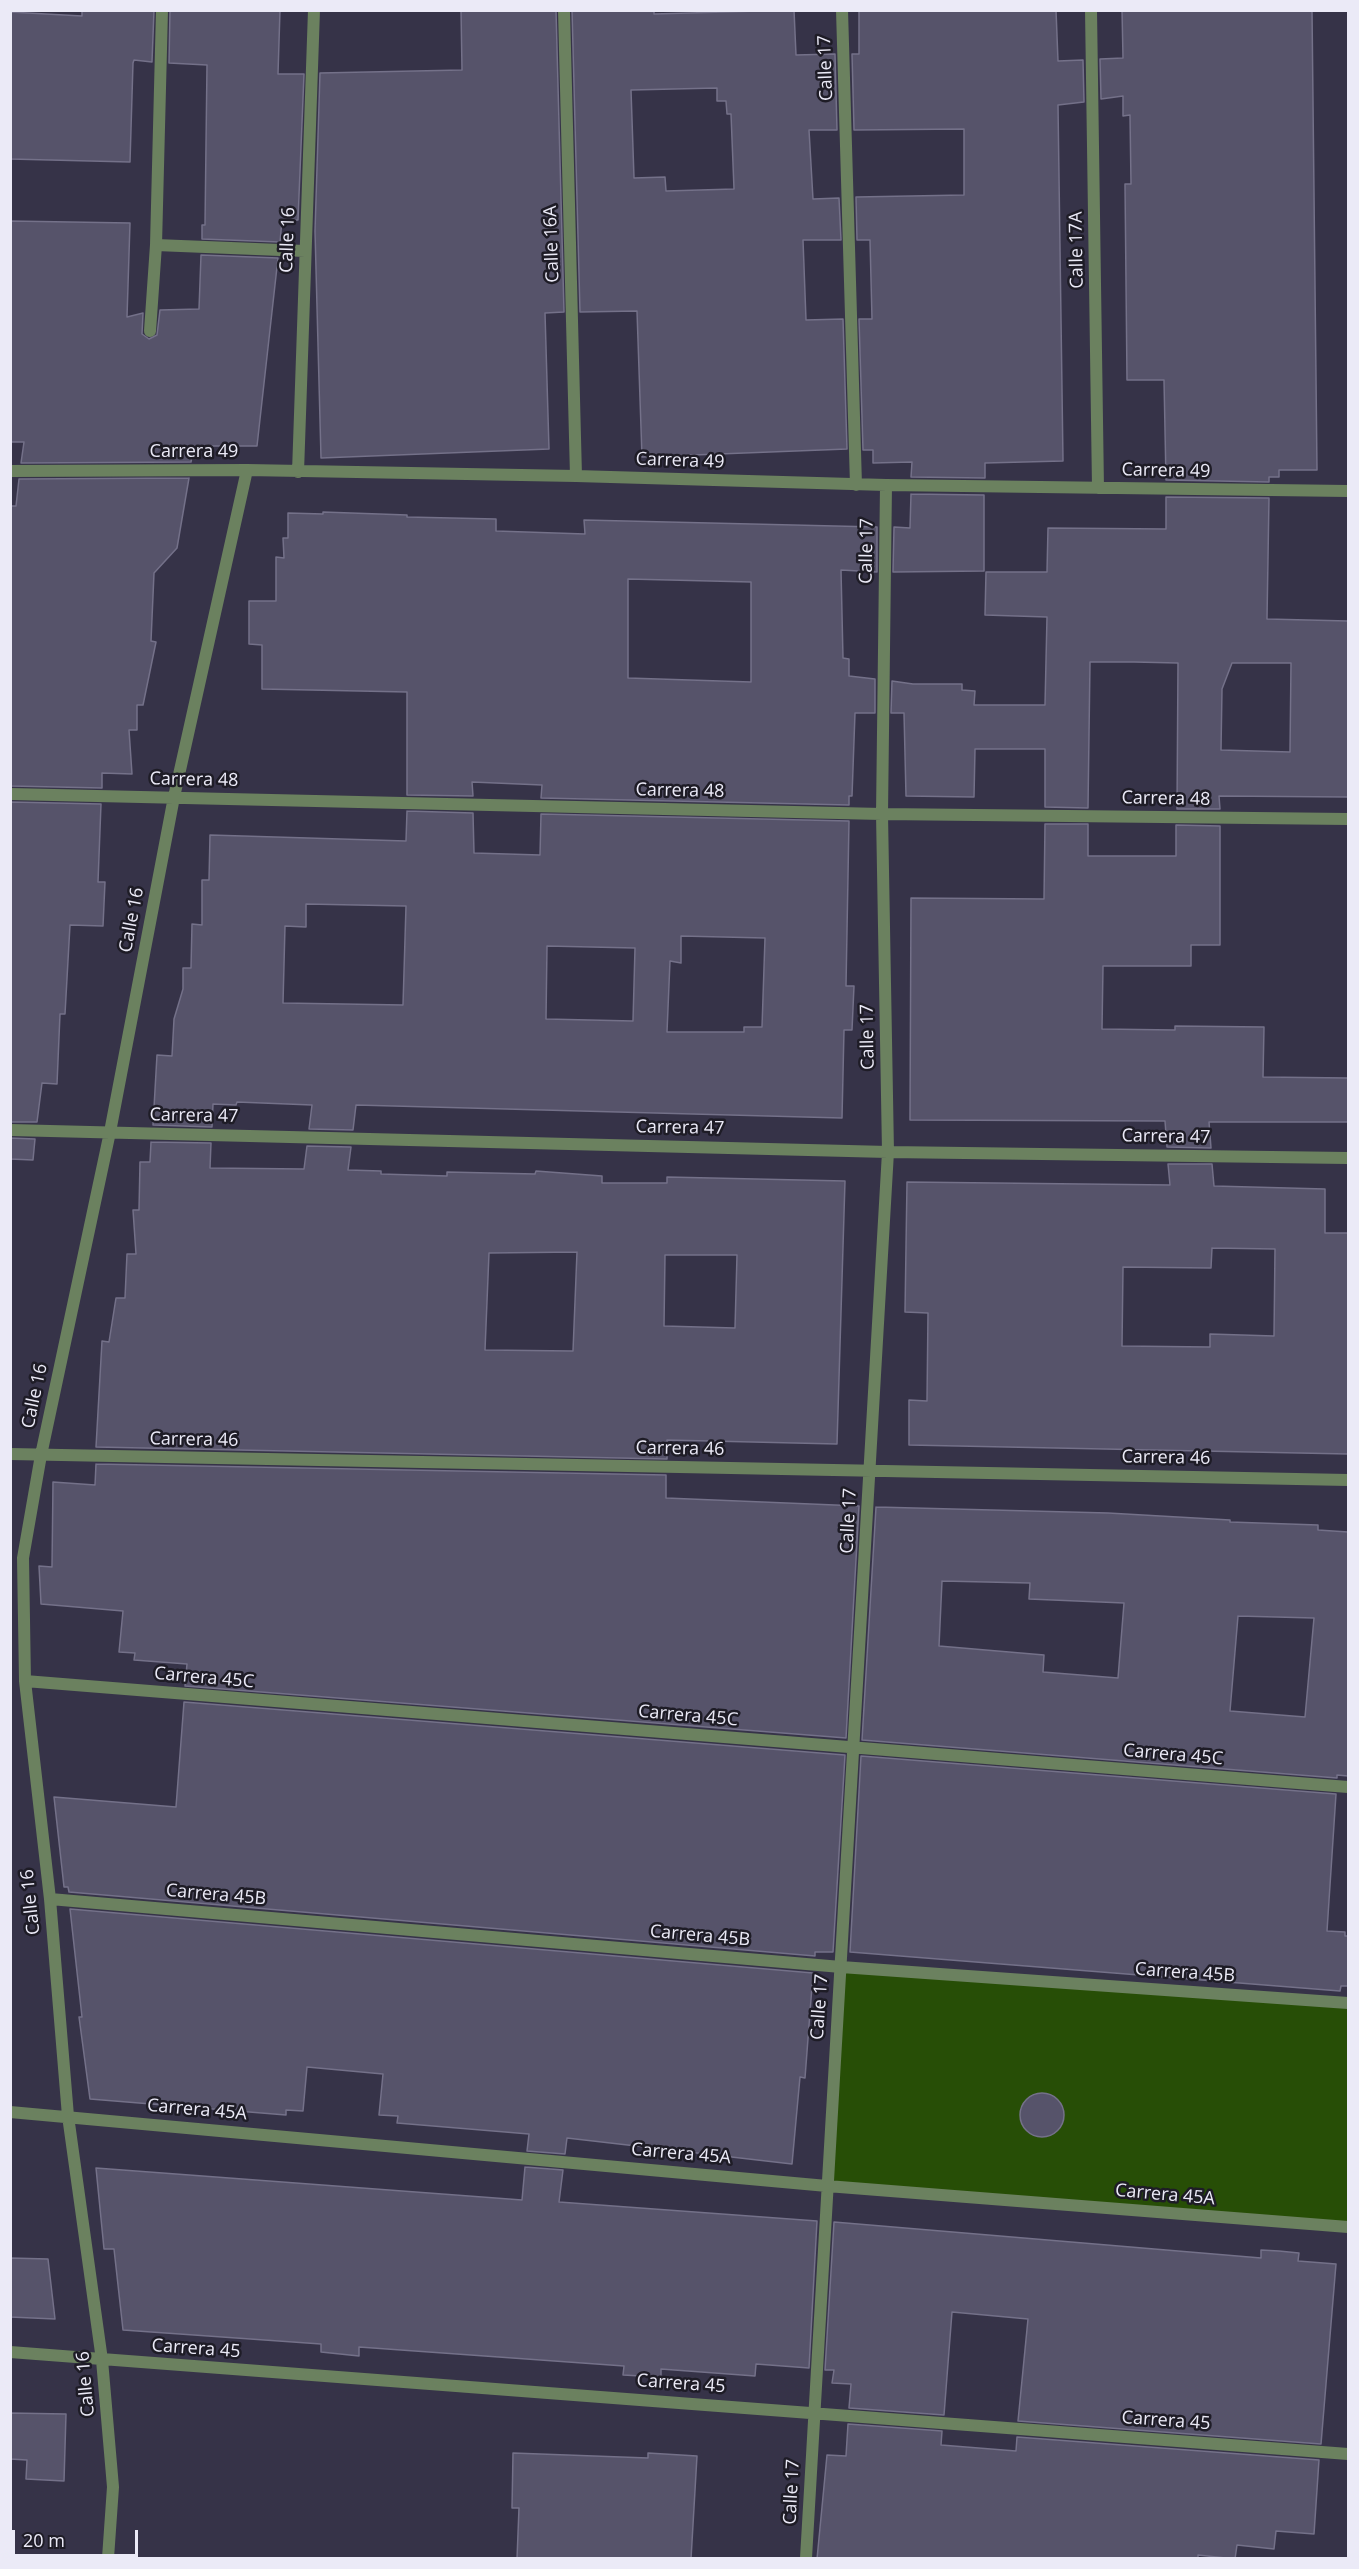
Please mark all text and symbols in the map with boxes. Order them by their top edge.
street label: Calle 17 [814,35,838,101]
street label: Calle 16A [540,205,564,283]
street label: Calle 16 [276,207,300,273]
street label: Calle 17A [1066,211,1088,289]
street label: Carrera 49 [150,441,238,463]
street label: Carrera 49 [635,449,725,473]
street label: Carrera 49 [1121,459,1211,483]
street label: Calle 17 [856,518,878,584]
street label: Carrera 48 [149,768,239,792]
street label: Carrera 48 [635,779,725,803]
street label: Carrera 48 [1121,787,1211,811]
street label: Calle 16 [115,886,149,954]
street label: Calle 17 [857,1004,879,1070]
street label: Carrera 47 [149,1104,239,1128]
street label: Carrera 47 [635,1116,725,1140]
street label: Carrera 47 [1121,1125,1211,1149]
street label: Calle 16 [18,1362,52,1430]
street label: Carrera 46 [149,1428,239,1452]
street label: Carrera 46 [635,1437,725,1461]
street label: Carrera 46 [1121,1446,1211,1470]
street label: Calle 17 [836,1488,862,1554]
street label: Carrera 45C [153,1663,255,1693]
street label: Carrera 45C [637,1701,739,1731]
street label: Carrera 45C [1122,1740,1224,1770]
street label: Calle 16 [17,1868,45,1936]
street label: Carrera 45B [165,1880,267,1910]
street label: Carrera 45B [649,1921,751,1951]
street label: Carrera 45B [1134,1959,1236,1987]
street label: Calle 17 [807,1973,833,2041]
street label: Carrera 45A [146,2095,248,2125]
street label: Carrera 45A [630,2139,732,2169]
street label: Carrera 45A [1114,2180,1216,2210]
street label: Carrera 45 [151,2335,241,2363]
street label: Calle 16 [72,2350,100,2418]
street label: Carrera 45 [636,2370,726,2398]
street label: Carrera 45 [1121,2407,1211,2435]
street label: Calle 17 [779,2459,805,2525]
scale bar [15,2518,141,2556]
text: 20 m [23,2528,65,2552]

